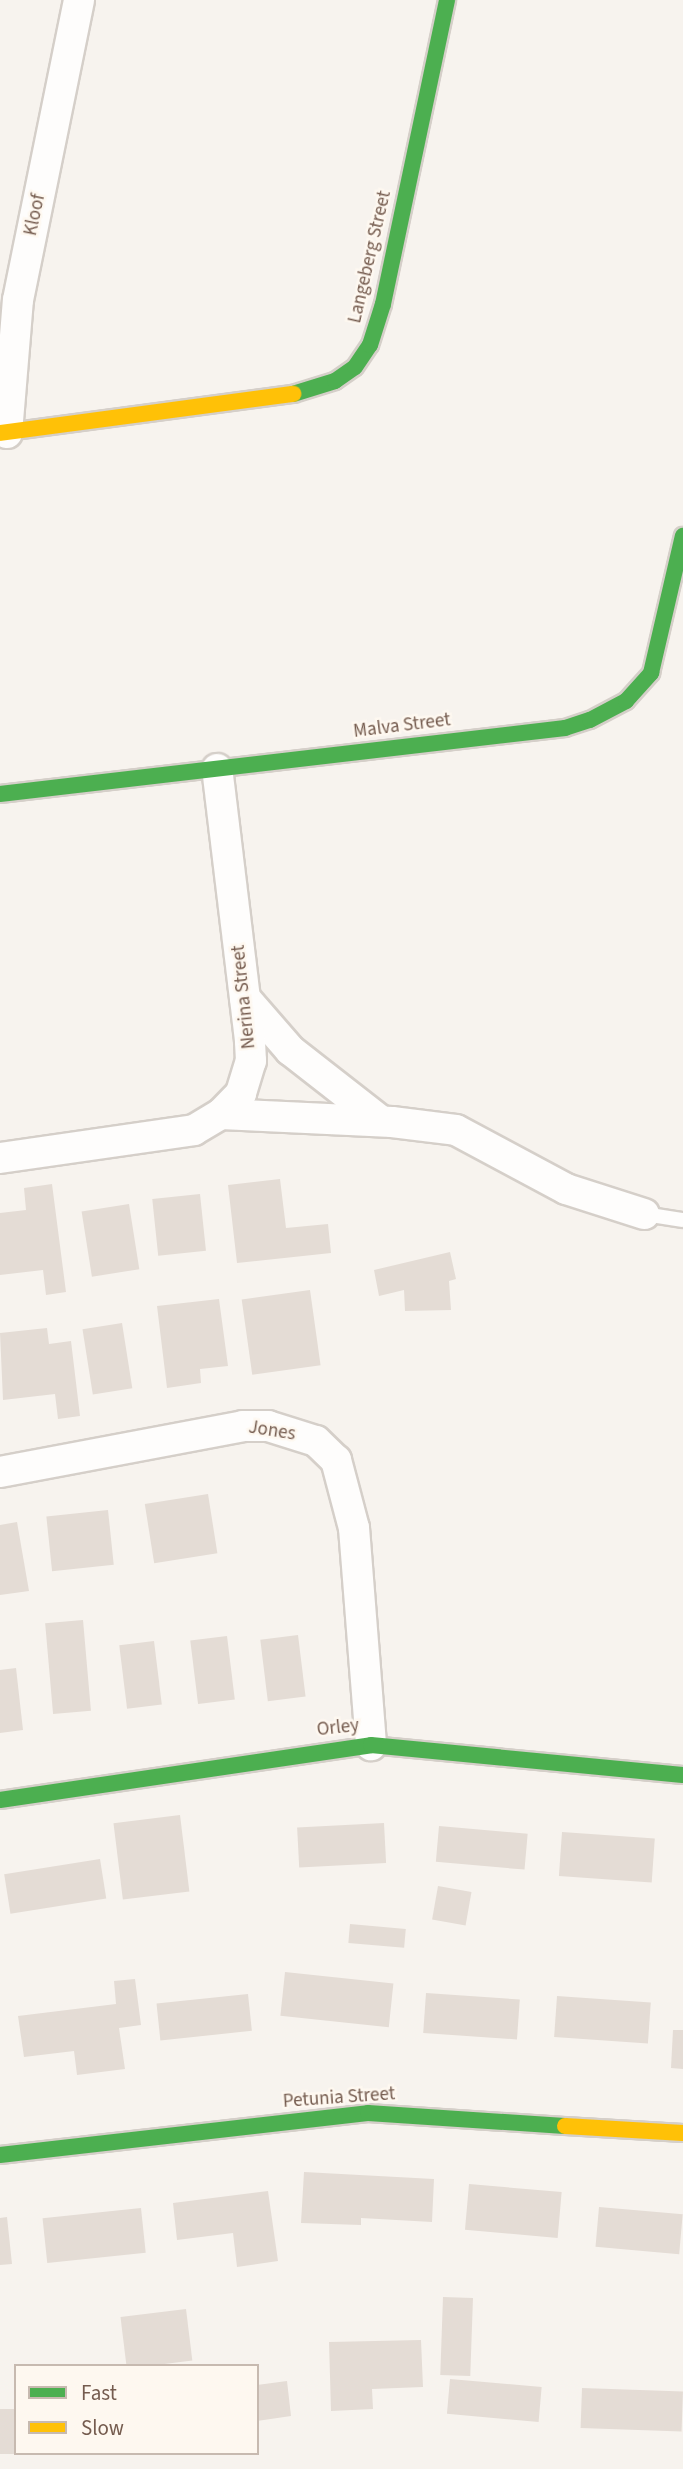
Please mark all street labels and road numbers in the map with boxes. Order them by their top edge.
street label: Langeberg Street [344,189,396,325]
street label: Kloof [19,192,51,238]
street label: Malva Street [352,709,452,743]
street label: Nerina Street [227,944,261,1050]
street label: Jones [247,1416,297,1446]
street label: Orley [316,1714,360,1742]
street label: Petunia Street [282,2083,396,2113]

